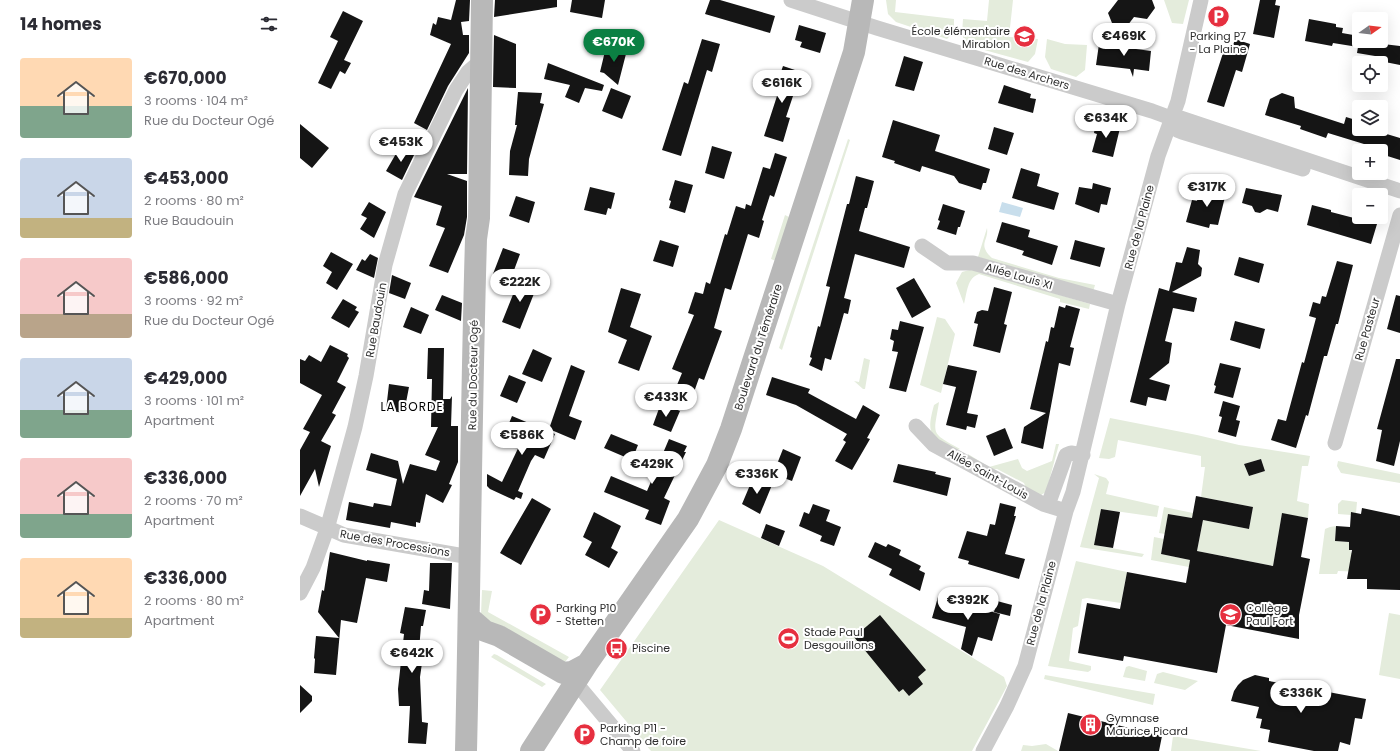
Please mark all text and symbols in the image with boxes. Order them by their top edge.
parking icon: Parking P7 - La Plaine [1205,3,1231,29]
text: 14 homes [20,12,102,36]
north arrow [1352,12,1388,48]
map controls [1352,12,1388,224]
icon: filters [258,13,280,35]
place label: École élémentaire Mirablon [912,23,1010,52]
pin: €469K [1096,23,1152,57]
school or university icon: École élémentaire Mirablon [1012,24,1038,50]
text: €469K [1102,26,1146,45]
place label: Parking P7 - La Plaine [1189,28,1247,57]
pin: €670K [586,29,642,63]
text: €670K [592,32,636,51]
street label: Rue des Archers [982,52,1072,94]
button: locate [1352,56,1388,92]
text: €670,000 [144,66,227,90]
pin: €616K [754,70,810,104]
text: €616K [762,73,802,92]
icon: home [52,74,100,122]
text: 3 rooms · 104 m² [144,91,248,110]
button: layers [1352,100,1388,136]
pin: €634K [1078,105,1134,139]
text: €634K [1084,108,1128,127]
text: Rue du Docteur Ogé [144,111,274,130]
pin: €453K [373,129,429,163]
text: €453K [379,132,423,151]
button: + [1352,144,1388,180]
text: €453,000 [144,166,229,190]
icon: home [52,174,100,222]
pin: €317K [1179,174,1235,208]
text: €317K [1187,177,1227,196]
street label: Rue de la Plaine [1120,183,1158,271]
button: − [1352,188,1388,224]
text: 2 rooms · 80 m² [144,191,244,210]
text: Rue Baudouin [144,211,234,230]
street label: Allée Louis XI [984,259,1054,293]
text: €586,000 [144,266,229,290]
pin: €222K [492,269,548,303]
text: €222K [499,272,541,291]
icon: home [52,274,100,322]
street label: Rue Baudouin [362,281,390,359]
street label: Boulevard du Téméraire [730,282,786,412]
text: 3 rooms · 92 m² [144,291,243,310]
street label: Rue Pasteur [1350,296,1384,362]
text: Rue du Docteur Ogé [144,311,274,330]
street label: Rue du Docteur Ogé [464,320,482,430]
text: €429,000 [144,366,227,390]
icon: home [52,374,100,422]
pin: €433K [638,384,694,418]
text: €433K [644,387,688,406]
text: 3 rooms · 101 m² [144,391,244,410]
district label: LA BORDE [380,398,444,415]
text: Apartment [144,411,214,430]
pin: €586K [494,422,550,456]
text: €586K [500,425,544,444]
street label: Allée Saint-Louis [945,445,1032,503]
pin: €429K [624,451,680,485]
text: €429K [630,454,674,473]
pin: €336K [729,461,785,495]
text: €336K [735,464,779,483]
text: €336,000 [144,466,227,490]
icon: home [52,474,100,522]
text: 2 rooms · 70 m² [144,491,243,510]
text: Apartment [144,511,214,530]
street label: Rue des Processions [339,525,452,561]
street label: Rue de la Plaine [1022,559,1060,647]
text: €336,000 [144,566,227,590]
icon: home [52,574,100,622]
pin: €392K [940,587,996,621]
text: €392K [947,590,989,609]
text: 2 rooms · 80 m² [144,591,244,610]
place label: Parking P10 - Stetten [556,600,617,629]
place label: Collège Paul Fort [1246,600,1293,629]
parking icon: Parking P10 - Stetten [528,601,554,627]
school or university icon: Collège Paul Fort [1218,601,1244,627]
text: Apartment [144,611,214,630]
place label: Stade Paul Desgouillons [804,624,874,653]
sports icon: Stade Paul Desgouillons [775,625,801,651]
bus stop icon: Piscine [603,635,629,661]
pin: €642K [384,640,440,674]
place label: Piscine [632,640,670,656]
text: €642K [390,643,434,662]
pin: €336K [1273,680,1329,714]
text: €336K [1279,683,1323,702]
place label: Gymnase Maurice Picard [1106,710,1188,739]
building icon: Gymnase Maurice Picard [1077,711,1103,737]
place label: Parking P11 - Champ de foire [600,720,686,749]
parking icon: Parking P11 - Champ de foire [572,721,598,747]

